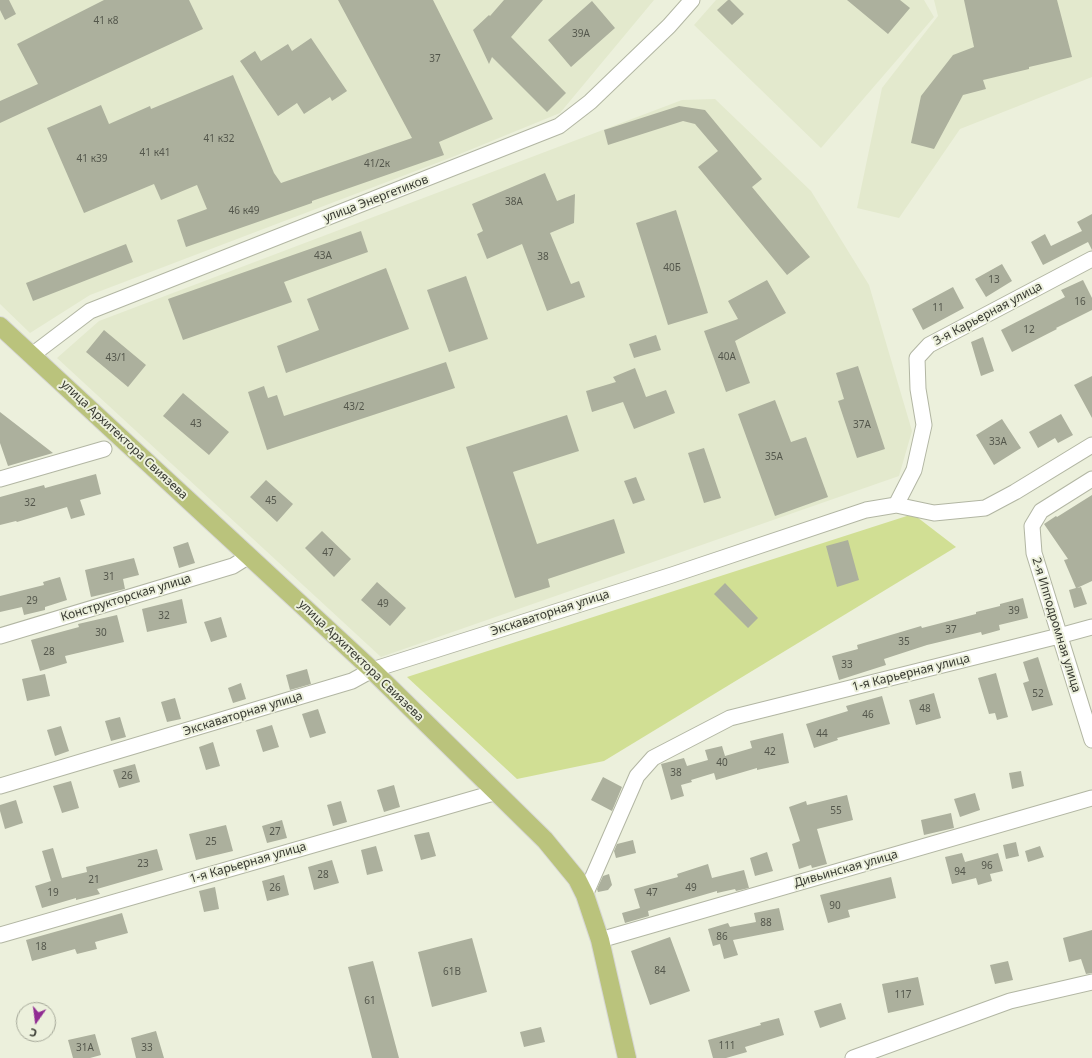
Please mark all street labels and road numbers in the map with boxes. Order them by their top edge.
street label: улица Энергетиков [322,172,430,226]
street label: 3-я Карьерная улица [931,279,1045,349]
street label: улица Архитектора Свиязева [58,377,190,503]
street label: 2-я Ипподромная улица [1029,556,1083,694]
street label: Конструкторская улица [59,571,193,625]
street label: Экскаваторная улица [489,587,611,639]
street label: улица Архитектора Свиязева [295,597,427,725]
street label: 1-я Карьерная улица [851,651,971,695]
street label: Экскаваторная улица [182,689,304,739]
street label: 1-я Карьерная улица [188,839,308,887]
street label: Дивьинская улица [793,847,899,891]

